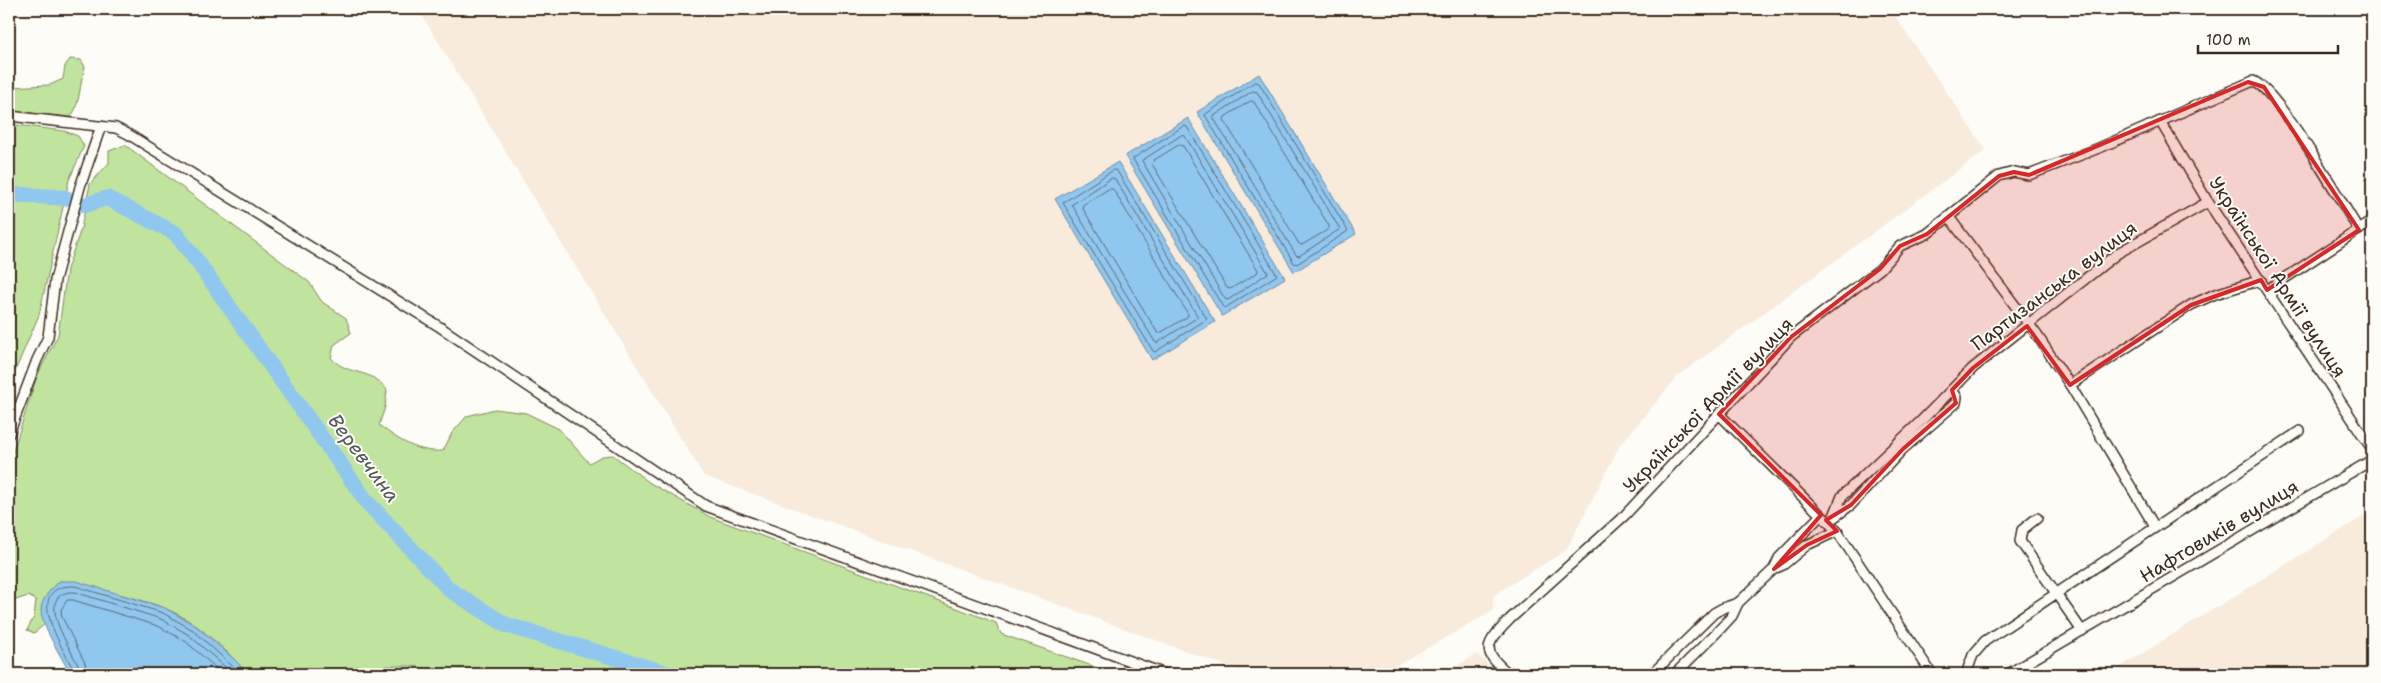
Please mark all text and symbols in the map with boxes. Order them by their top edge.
scale bar [2198,22,2338,54]
text: 100 m [2206,30,2251,50]
street label: Української Армії вулиця [2204,172,2352,382]
street label: Партизанська вулиця [1966,215,2142,357]
street label: Української Армії вулиця [1617,312,1799,498]
water label: Веревчина [322,409,406,507]
street label: Нафтовиків вулиця [2135,474,2303,588]

